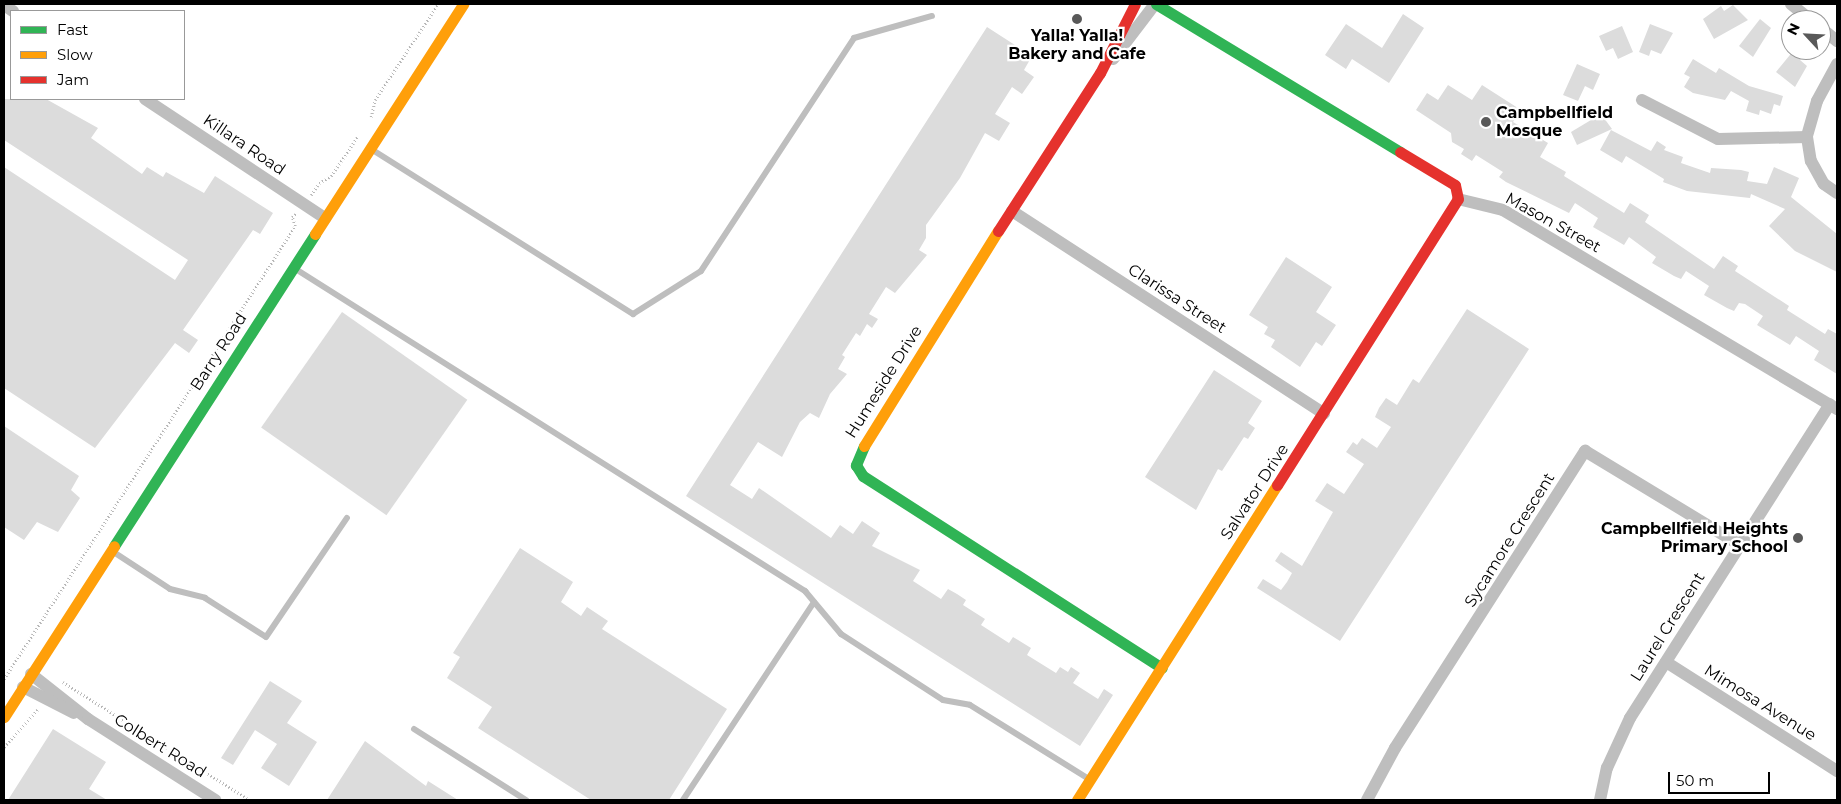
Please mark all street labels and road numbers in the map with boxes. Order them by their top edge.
street label: Killara Road [199,110,289,180]
street label: Mason Street [1502,189,1604,257]
street label: Clarissa Street [1124,260,1230,338]
street label: Barry Road [187,310,251,394]
street label: Humeside Drive [842,322,926,442]
street label: Salvator Drive [1217,441,1293,543]
street label: Sycamore Crescent [1461,469,1559,611]
street label: Laurel Crescent [1627,569,1709,685]
street label: Mimosa Avenue [1700,661,1820,745]
street label: Colbert Road [110,710,210,782]

